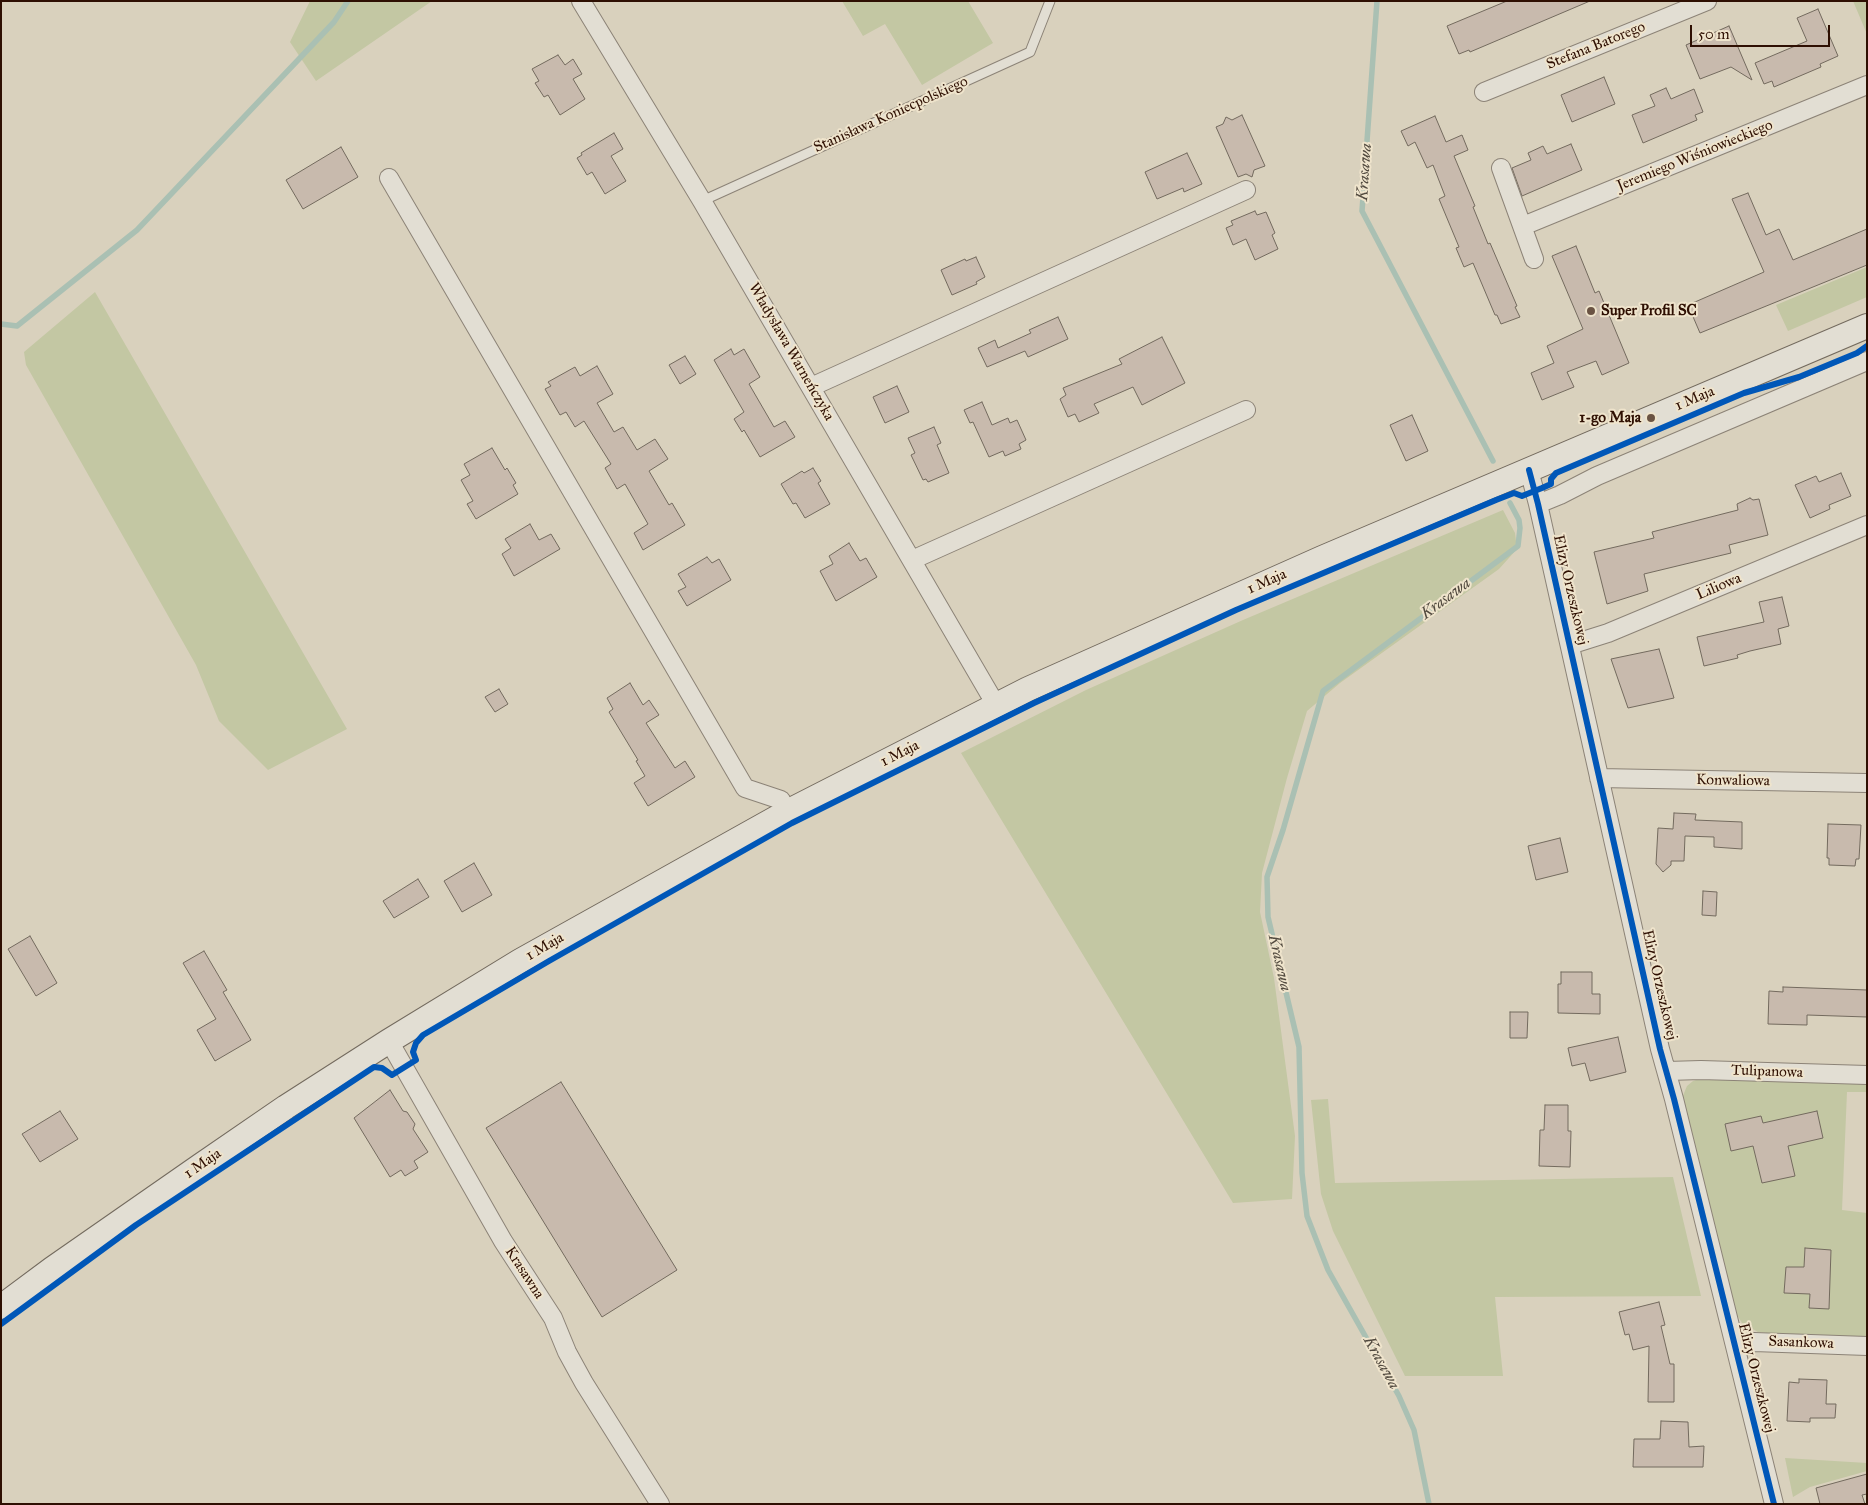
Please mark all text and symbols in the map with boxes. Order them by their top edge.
scale bar [1693,15,1833,47]
street label: Stefana Batorego [1544,18,1648,74]
text: 50 m [1698,25,1730,43]
street label: Stanisława Koniecpolskiego [811,73,971,157]
street label: Jeremiego Wiśniowieckiego [1614,116,1776,196]
water label: Krasawa [1353,143,1377,201]
street label: Władysława Warneńczyka [744,280,838,424]
place label: Super Profil SC [1601,302,1697,320]
marker: Super Profil SC [1585,305,1597,317]
street label: 1 Maja [1673,383,1717,415]
place label: 1-go Maja [1579,409,1641,427]
marker: 1-go Maja [1645,412,1657,424]
street label: Elizy Orzeszkowej [1549,533,1591,647]
street label: 1 Maja [1245,565,1289,599]
street label: Liliowa [1694,570,1744,604]
water label: Krasawa [1417,574,1475,624]
street label: 1 Maja [878,737,922,771]
street label: Konwaliowa [1696,771,1770,791]
street label: Elizy Orzeszkowej [1638,928,1680,1042]
street label: 1 Maja [523,929,567,965]
water label: Krasawa [1263,933,1295,993]
street label: Tulipanowa [1731,1062,1803,1082]
street label: 1 Maja [181,1145,225,1183]
street label: Krasawna [500,1244,548,1302]
street label: Elizy Orzeszkowej [1734,1321,1778,1435]
water label: Krasawa [1359,1333,1403,1393]
street label: Sasankowa [1768,1333,1834,1353]

